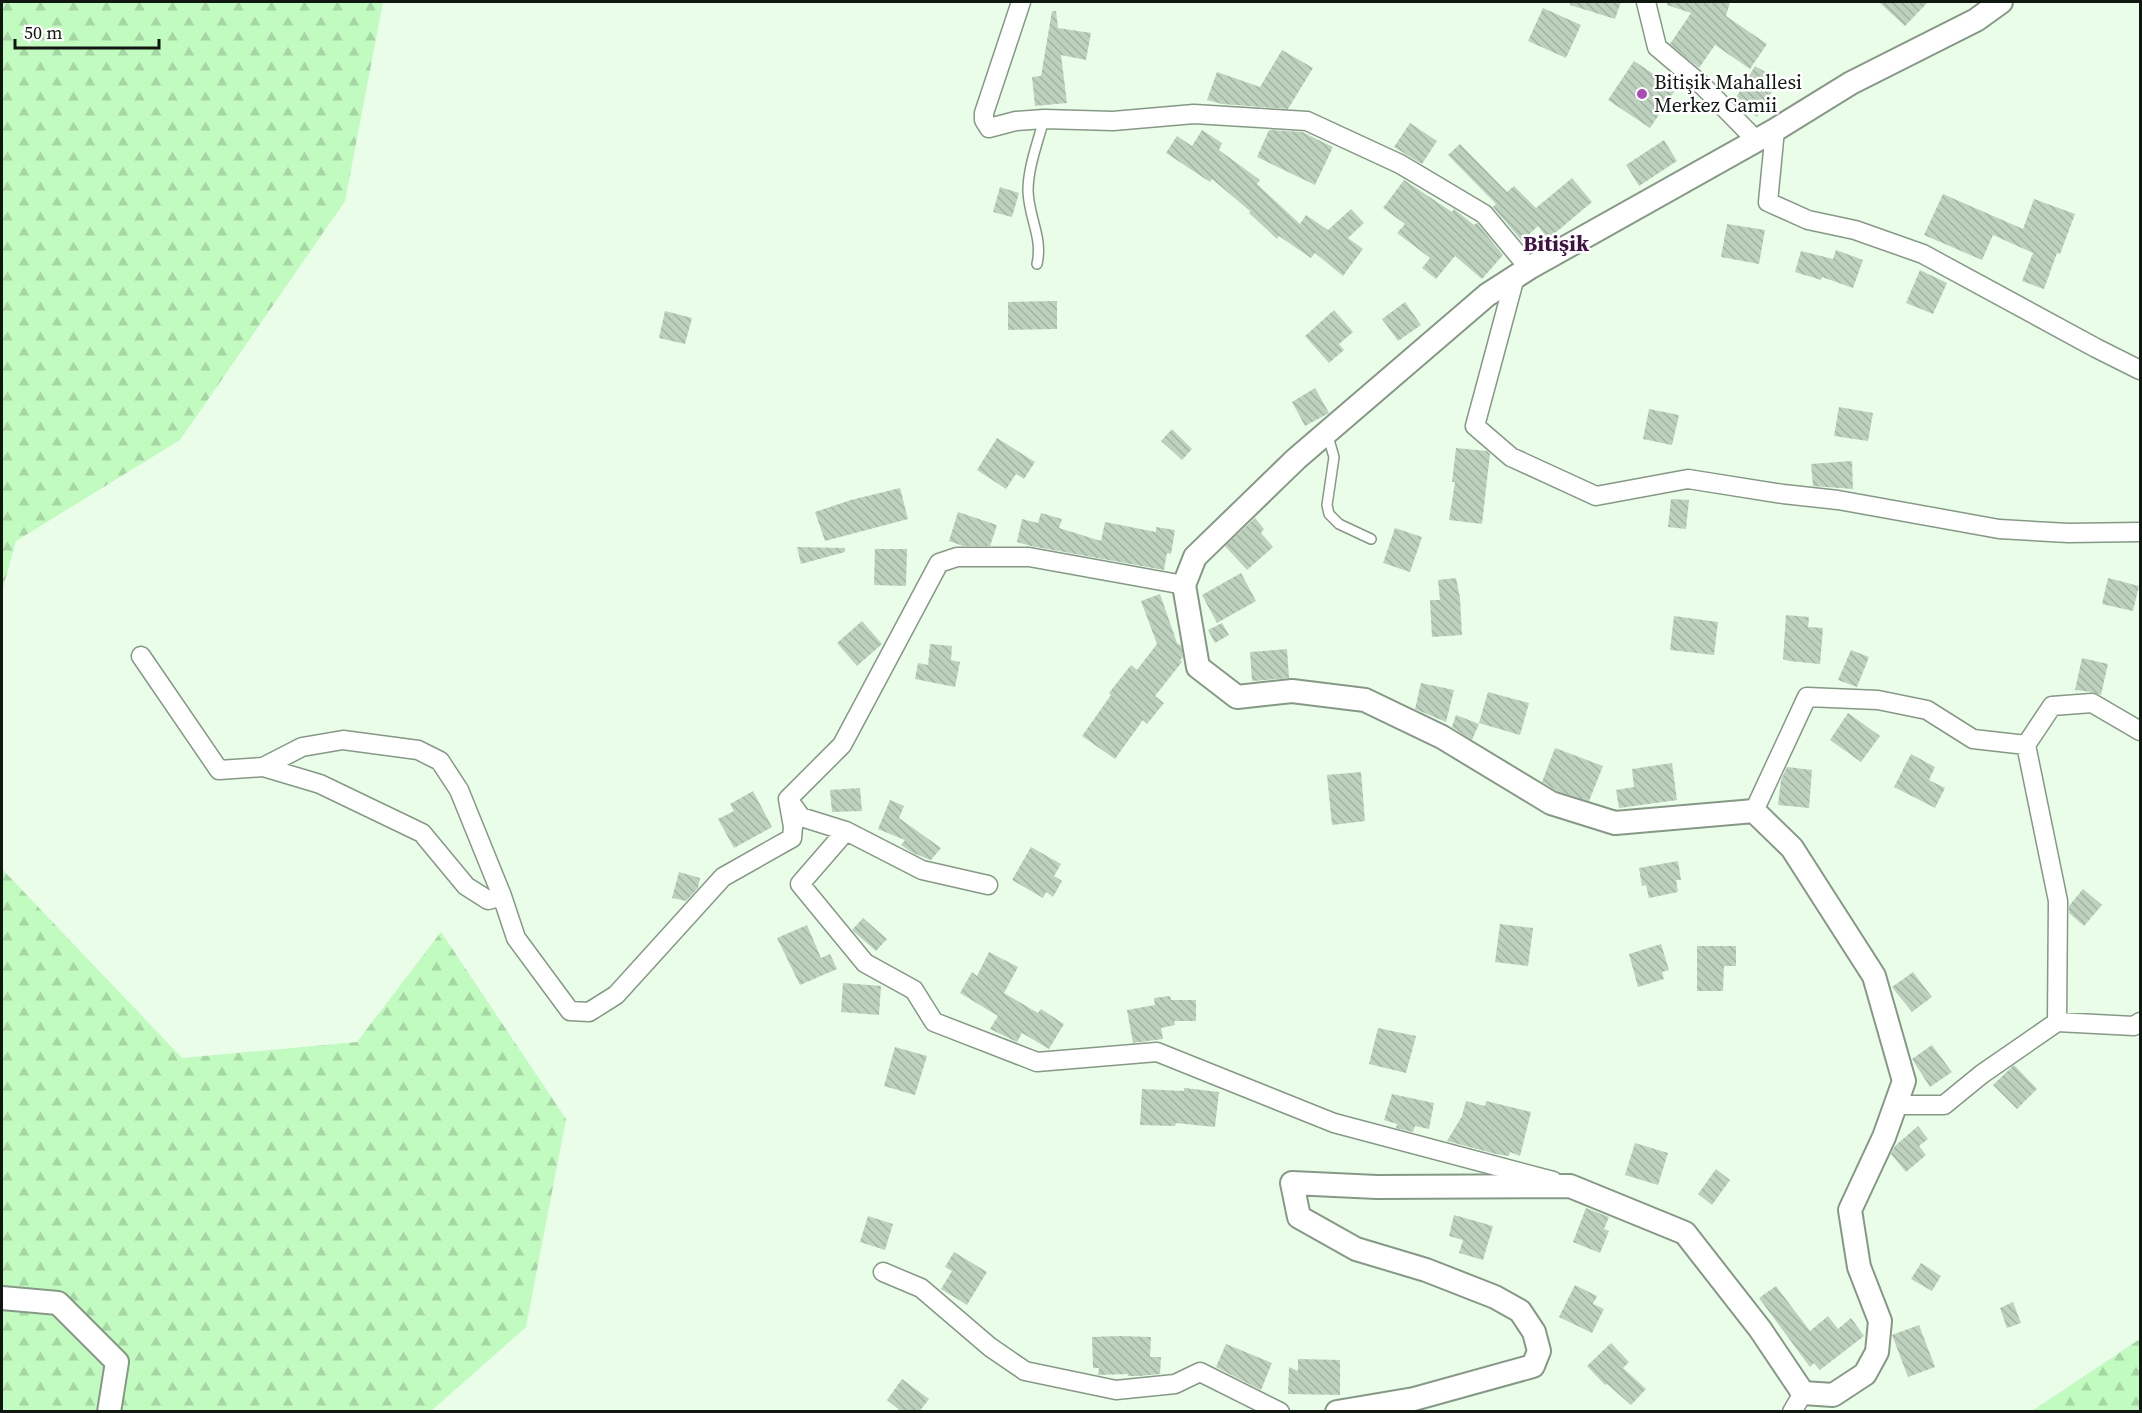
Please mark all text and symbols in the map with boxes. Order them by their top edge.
scale bar [15,12,159,50]
text: 50 m [24,20,62,45]
place label: Bitişik Mahallesi Merkez Camii [1654,68,1802,119]
marker: Bitişik Mahallesi Merkez Camii [1635,87,1649,101]
district label: Bitişik [1523,228,1590,258]

